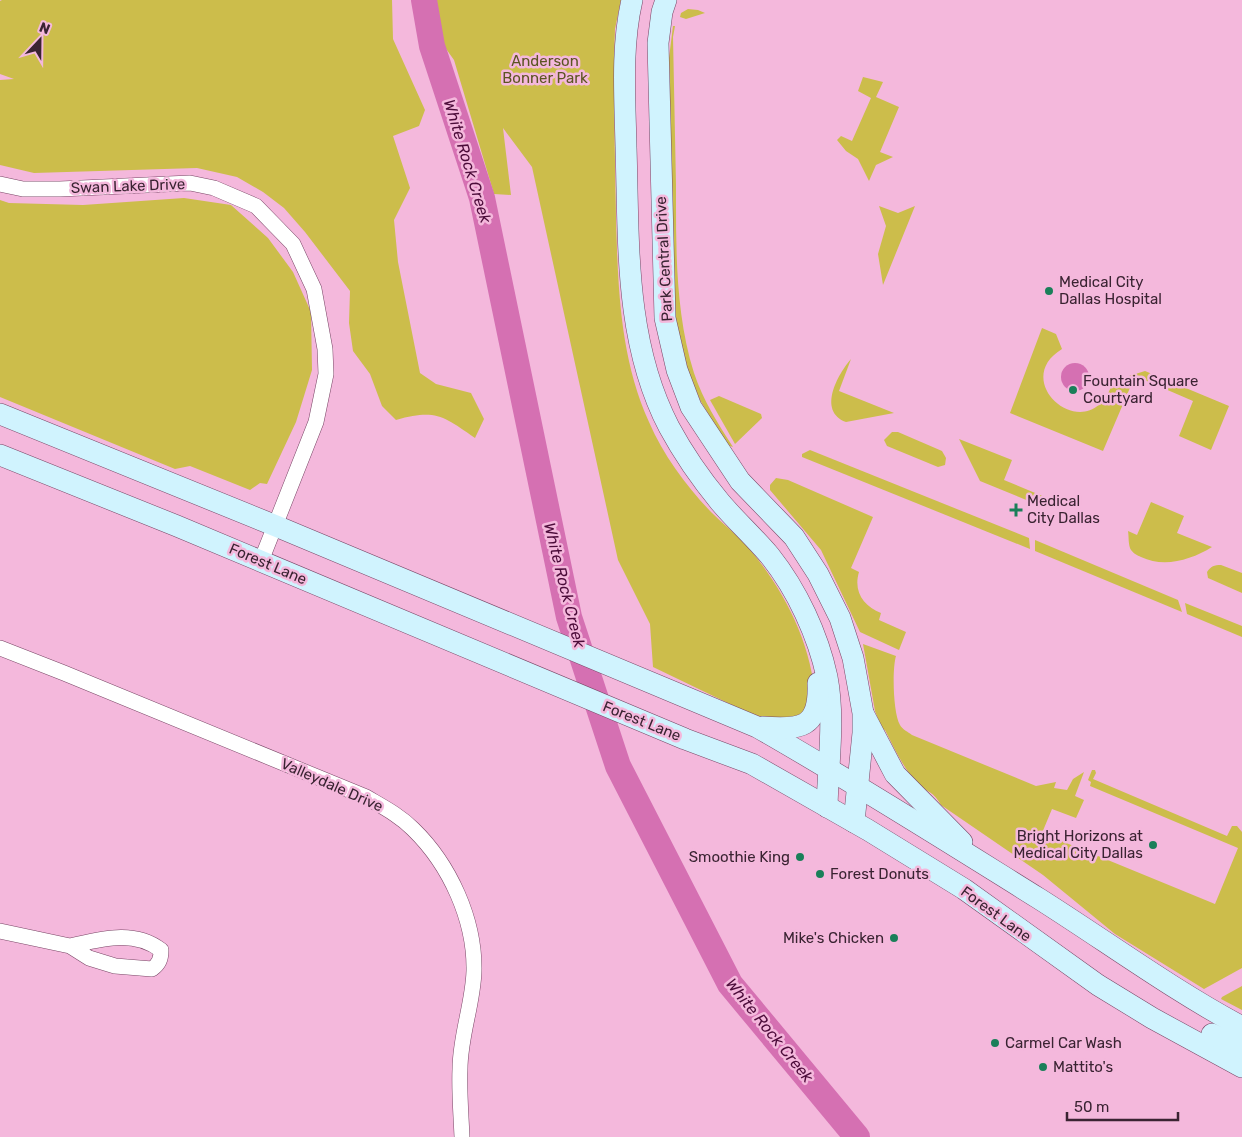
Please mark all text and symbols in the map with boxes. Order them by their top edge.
north arrow [15,15,65,65]
text: N [37,19,53,38]
park label: Anderson Bonner Park [502,52,588,87]
water label: White Rock Creek [440,97,496,226]
street label: Swan Lake Drive [70,175,186,197]
street label: Park Central Drive [652,196,676,322]
place label: Medical City Dallas Hospital [1059,273,1162,308]
marker: Medical City Dallas Hospital [1043,285,1055,297]
place label: Fountain Square Courtyard [1083,372,1198,407]
marker: Fountain Square Courtyard [1067,384,1079,396]
place label: Medical City Dallas [1027,492,1100,527]
marker: Medical City Dallas [1009,503,1023,517]
water label: White Rock Creek [540,520,589,650]
street label: Forest Lane [226,540,310,588]
street label: Forest Lane [600,697,684,745]
street label: Valleydale Drive [278,754,386,816]
place label: Bright Horizons at Medical City Dallas [1013,827,1143,862]
marker: Bright Horizons at Medical City Dallas [1147,839,1159,851]
place label: Smoothie King [689,848,790,866]
marker: Smoothie King [794,851,806,863]
place label: Forest Donuts [830,865,929,883]
marker: Forest Donuts [814,868,826,880]
street label: Forest Lane [957,882,1035,946]
place label: Mike's Chicken [783,929,884,947]
marker: Mike's Chicken [888,932,900,944]
water label: White Rock Creek [722,974,818,1087]
place label: Carmel Car Wash [1005,1034,1122,1052]
marker: Carmel Car Wash [989,1037,1001,1049]
place label: Mattito's [1053,1058,1113,1076]
marker: Mattito's [1037,1061,1049,1073]
scale bar [1067,1090,1178,1122]
text: 50 m [1074,1098,1109,1116]

